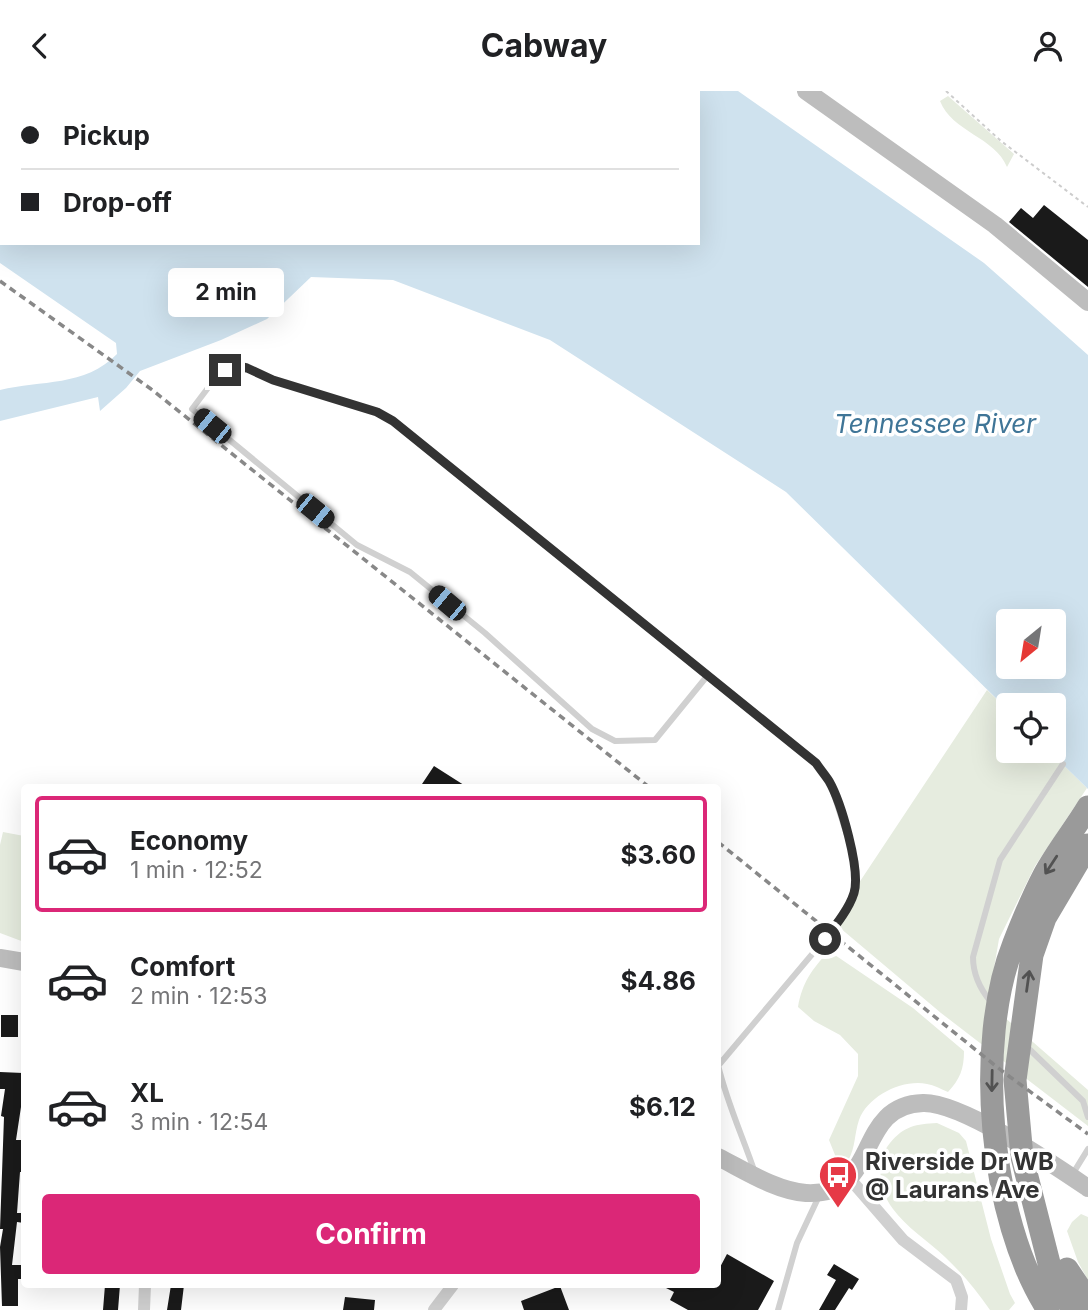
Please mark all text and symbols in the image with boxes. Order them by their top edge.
text: Cabway [481,26,607,65]
icon: back [21,27,59,65]
icon: person [1029,27,1067,65]
text: Pickup [63,120,150,151]
text: Drop-off [63,187,172,218]
callout: 2 min [167,268,283,317]
text: 2 min [195,278,257,306]
route end [209,354,241,386]
car [190,405,235,447]
water label: Tennessee River [834,408,1037,439]
car [293,490,338,532]
car [425,581,470,625]
north arrow [996,609,1066,679]
map controls [996,609,1066,763]
button: locate [996,693,1066,763]
icon: car [46,823,109,886]
text: Economy [130,825,248,856]
text: $3.60 [620,839,696,870]
one-way arrow [1043,854,1057,874]
text: 1 min · 12:52 [130,856,263,884]
route start [809,923,841,955]
icon: car [46,949,109,1012]
text: Comfort [130,951,235,982]
text: $4.86 [621,965,696,996]
one-way arrow [1022,970,1035,993]
text: 2 min · 12:53 [130,982,268,1010]
one-way arrow [985,1070,999,1093]
icon: car [46,1075,109,1138]
text: XL [130,1077,164,1108]
text: $6.12 [629,1091,696,1122]
text: 3 min · 12:54 [130,1108,268,1136]
place label: Riverside Dr WB @ Laurans Ave [865,1147,1054,1204]
bus stop icon: Riverside Dr WB @ Laurans Ave [817,1154,859,1209]
button: Confirm [42,1194,700,1274]

